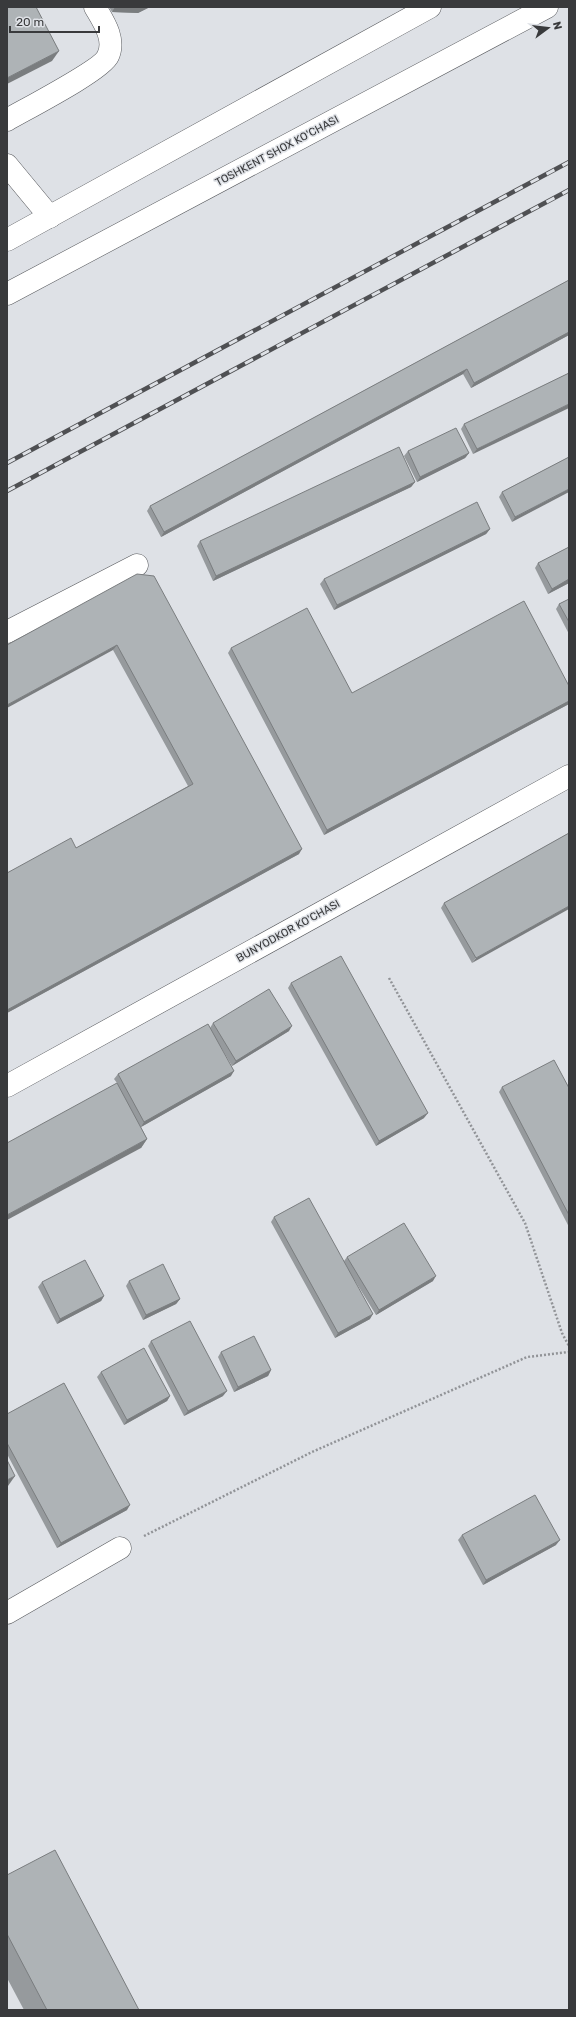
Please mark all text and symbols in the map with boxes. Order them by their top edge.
scale bar [10,8,99,34]
north arrow [528,8,568,48]
text: 20 m [16,15,44,29]
text: N [550,20,565,31]
street label: TOSHKENT SHOX KO'CHASI [213,113,341,189]
street label: BUNYODKOR KO'CHASI [234,897,342,965]

